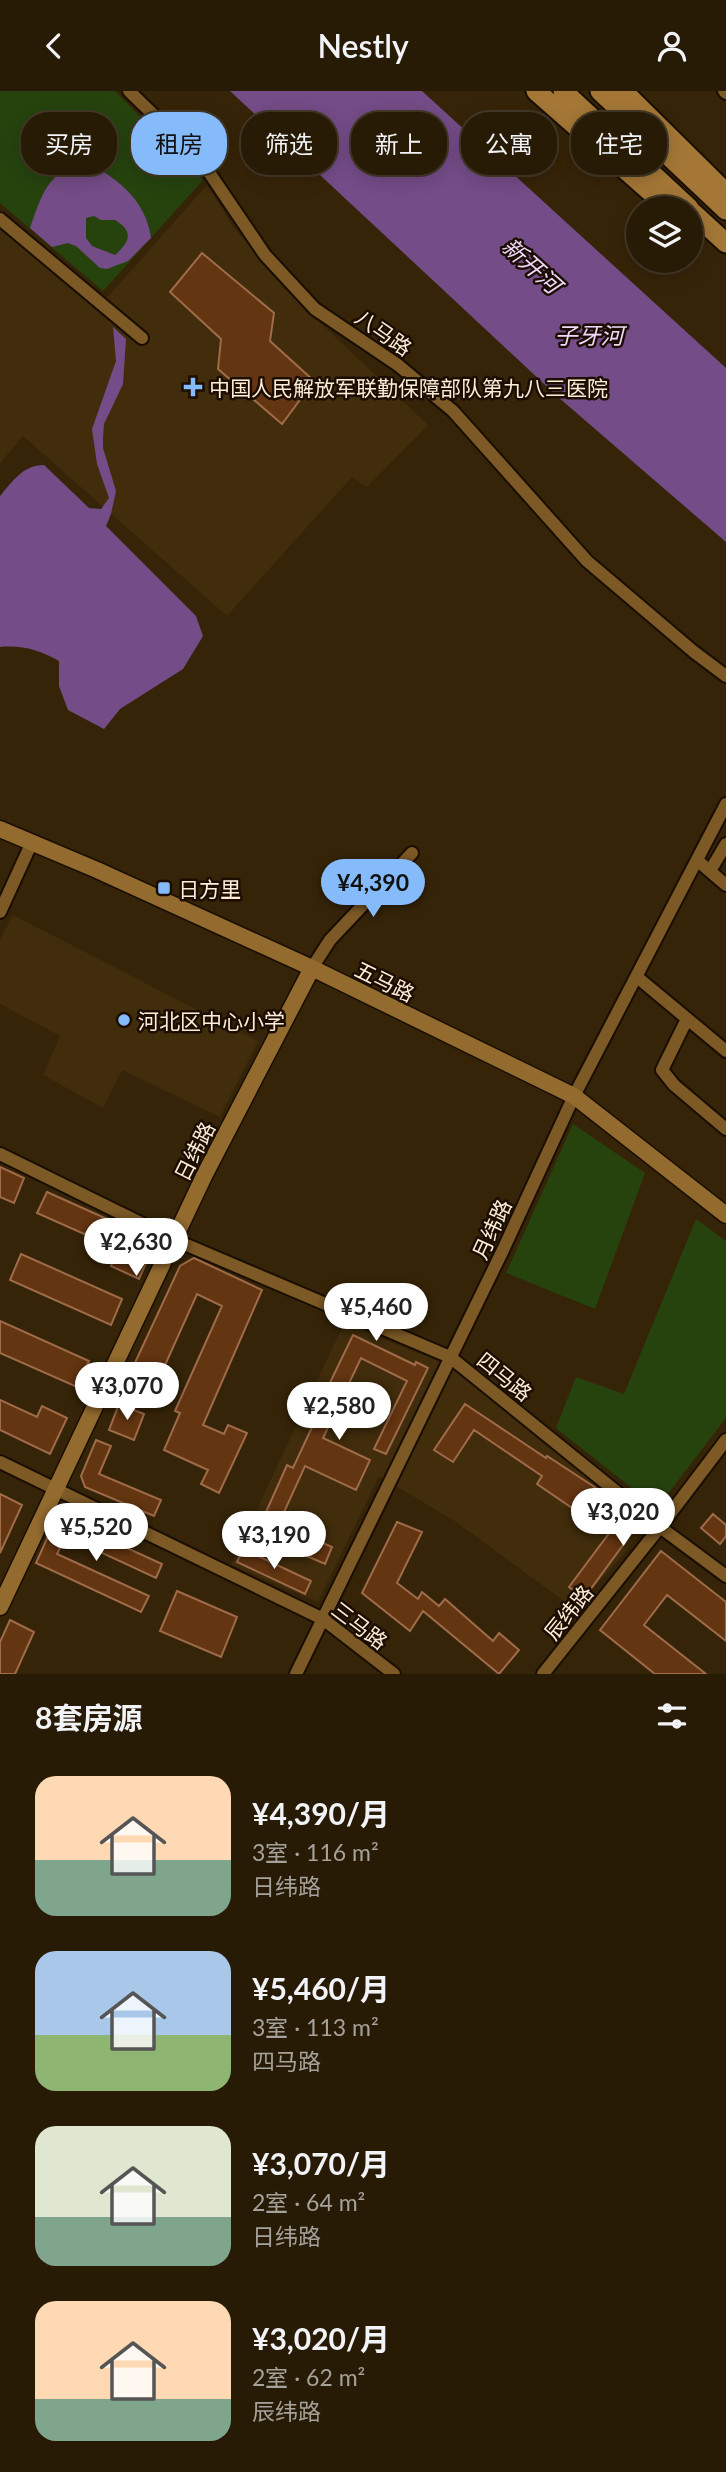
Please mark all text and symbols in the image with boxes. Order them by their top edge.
text: Nestly [317,26,409,65]
icon: back [35,27,73,65]
icon: person [653,27,691,65]
chip: 买房 [21,112,117,175]
chip: 租房 [131,112,227,175]
chip: 筛选 [241,112,337,175]
chip: 新上 [351,112,447,175]
chip: 公寓 [461,112,557,175]
chip: 住宅 [571,112,667,175]
map controls [626,196,703,273]
button: layers [626,196,703,273]
water label: 新开河 [497,232,570,301]
street label: 八马路 [351,304,417,360]
water label: 子牙河 [555,321,628,349]
place label: 中国人民解放军联勤保障部队第九八三医院 [209,375,608,400]
marker: 中国人民解放军联勤保障部队第九八三医院 [183,377,203,397]
pin: ¥4,390 [316,859,430,919]
text: ¥4,390 [337,868,409,896]
place label: 日方里 [178,876,241,901]
marker: 日方里 [156,880,172,896]
street label: 五马路 [351,956,419,1006]
place label: 河北区中心小学 [138,1008,285,1033]
marker: 河北区中心小学 [116,1012,132,1028]
street label: 日纬路 [169,1117,219,1185]
street label: 月纬路 [466,1195,516,1263]
pin: ¥2,630 [79,1219,193,1278]
text: ¥2,630 [100,1227,172,1255]
pin: ¥5,460 [319,1283,433,1343]
text: ¥5,460 [340,1292,412,1320]
street label: 四马路 [473,1346,537,1406]
pin: ¥3,070 [70,1363,184,1422]
text: ¥3,070 [91,1371,163,1399]
pin: ¥2,580 [282,1383,396,1442]
text: ¥2,580 [303,1391,375,1419]
pin: ¥3,020 [566,1489,680,1548]
text: ¥3,020 [587,1497,659,1525]
pin: ¥5,520 [39,1503,153,1563]
pin: ¥3,190 [217,1511,331,1571]
text: ¥5,520 [60,1512,132,1540]
text: ¥3,190 [238,1520,310,1548]
street label: 辰纬路 [538,1580,598,1644]
street label: 三马路 [327,1596,393,1654]
icon: filters [653,1697,691,1735]
text: 8套房源 [35,1699,142,1735]
text: ¥4,390/月 [252,1795,390,1831]
icon: home [91,1804,175,1888]
text: 3室 · 116 m² [252,1838,379,1866]
text: 日纬路 [252,1872,321,1900]
text: ¥5,460/月 [252,1970,390,2006]
icon: home [91,1979,175,2063]
text: 3室 · 113 m² [252,2013,379,2041]
text: 四马路 [252,2047,321,2075]
text: ¥3,070/月 [252,2145,390,2181]
icon: home [91,2154,175,2238]
text: 2室 · 64 m² [252,2188,365,2216]
text: 日纬路 [252,2222,321,2250]
text: ¥3,020/月 [252,2320,390,2356]
icon: home [91,2329,175,2413]
text: 2室 · 62 m² [252,2363,365,2391]
text: 辰纬路 [252,2397,321,2425]

